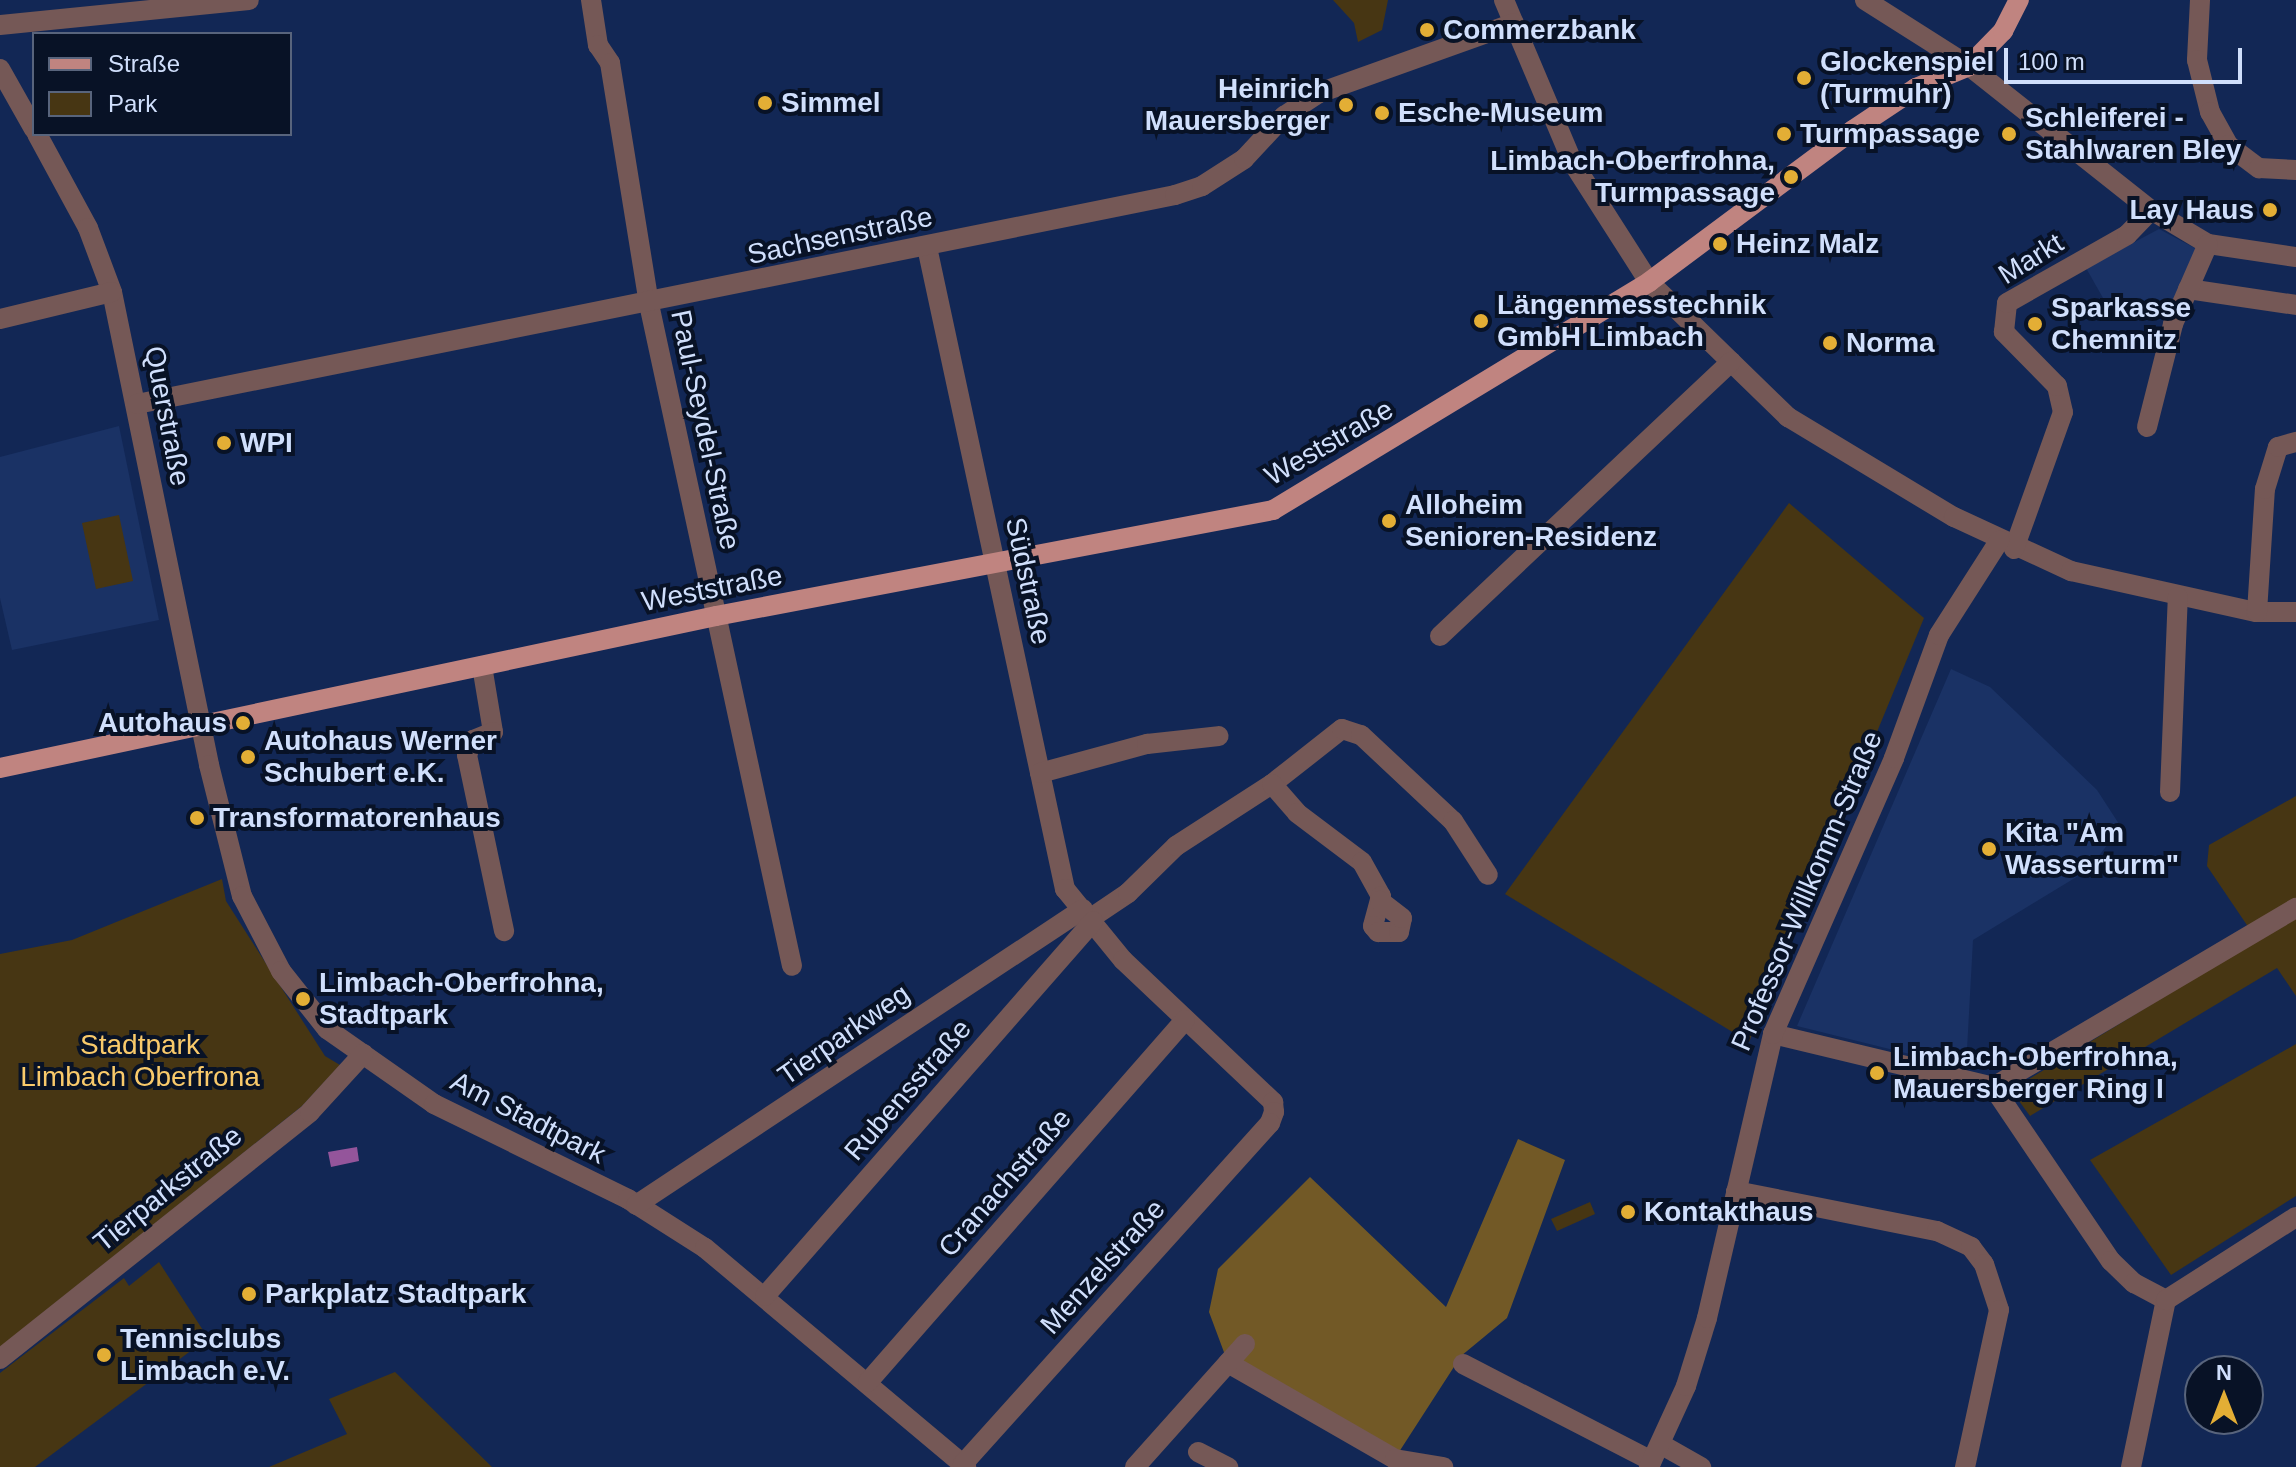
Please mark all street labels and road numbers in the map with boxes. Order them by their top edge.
street label: Sachsenstraße [744,200,936,272]
street label: Markt [1992,226,2070,292]
street label: Paul-Seydel-Straße [663,307,747,553]
street label: Querstraße [137,343,197,489]
street label: Weststraße [1259,393,1399,493]
street label: Südstraße [998,514,1058,648]
street label: Weststraße [639,559,785,619]
street label: Professor-Willkomm-Straße [1724,726,1890,1056]
street label: Tierparkweg [772,977,916,1093]
street label: Rubensstraße [838,1013,978,1167]
street label: Am Stadtpark [445,1065,611,1171]
street label: Cranachstraße [932,1102,1078,1264]
street label: Tierparkstraße [87,1119,249,1259]
street label: Menzelstraße [1034,1193,1172,1341]

